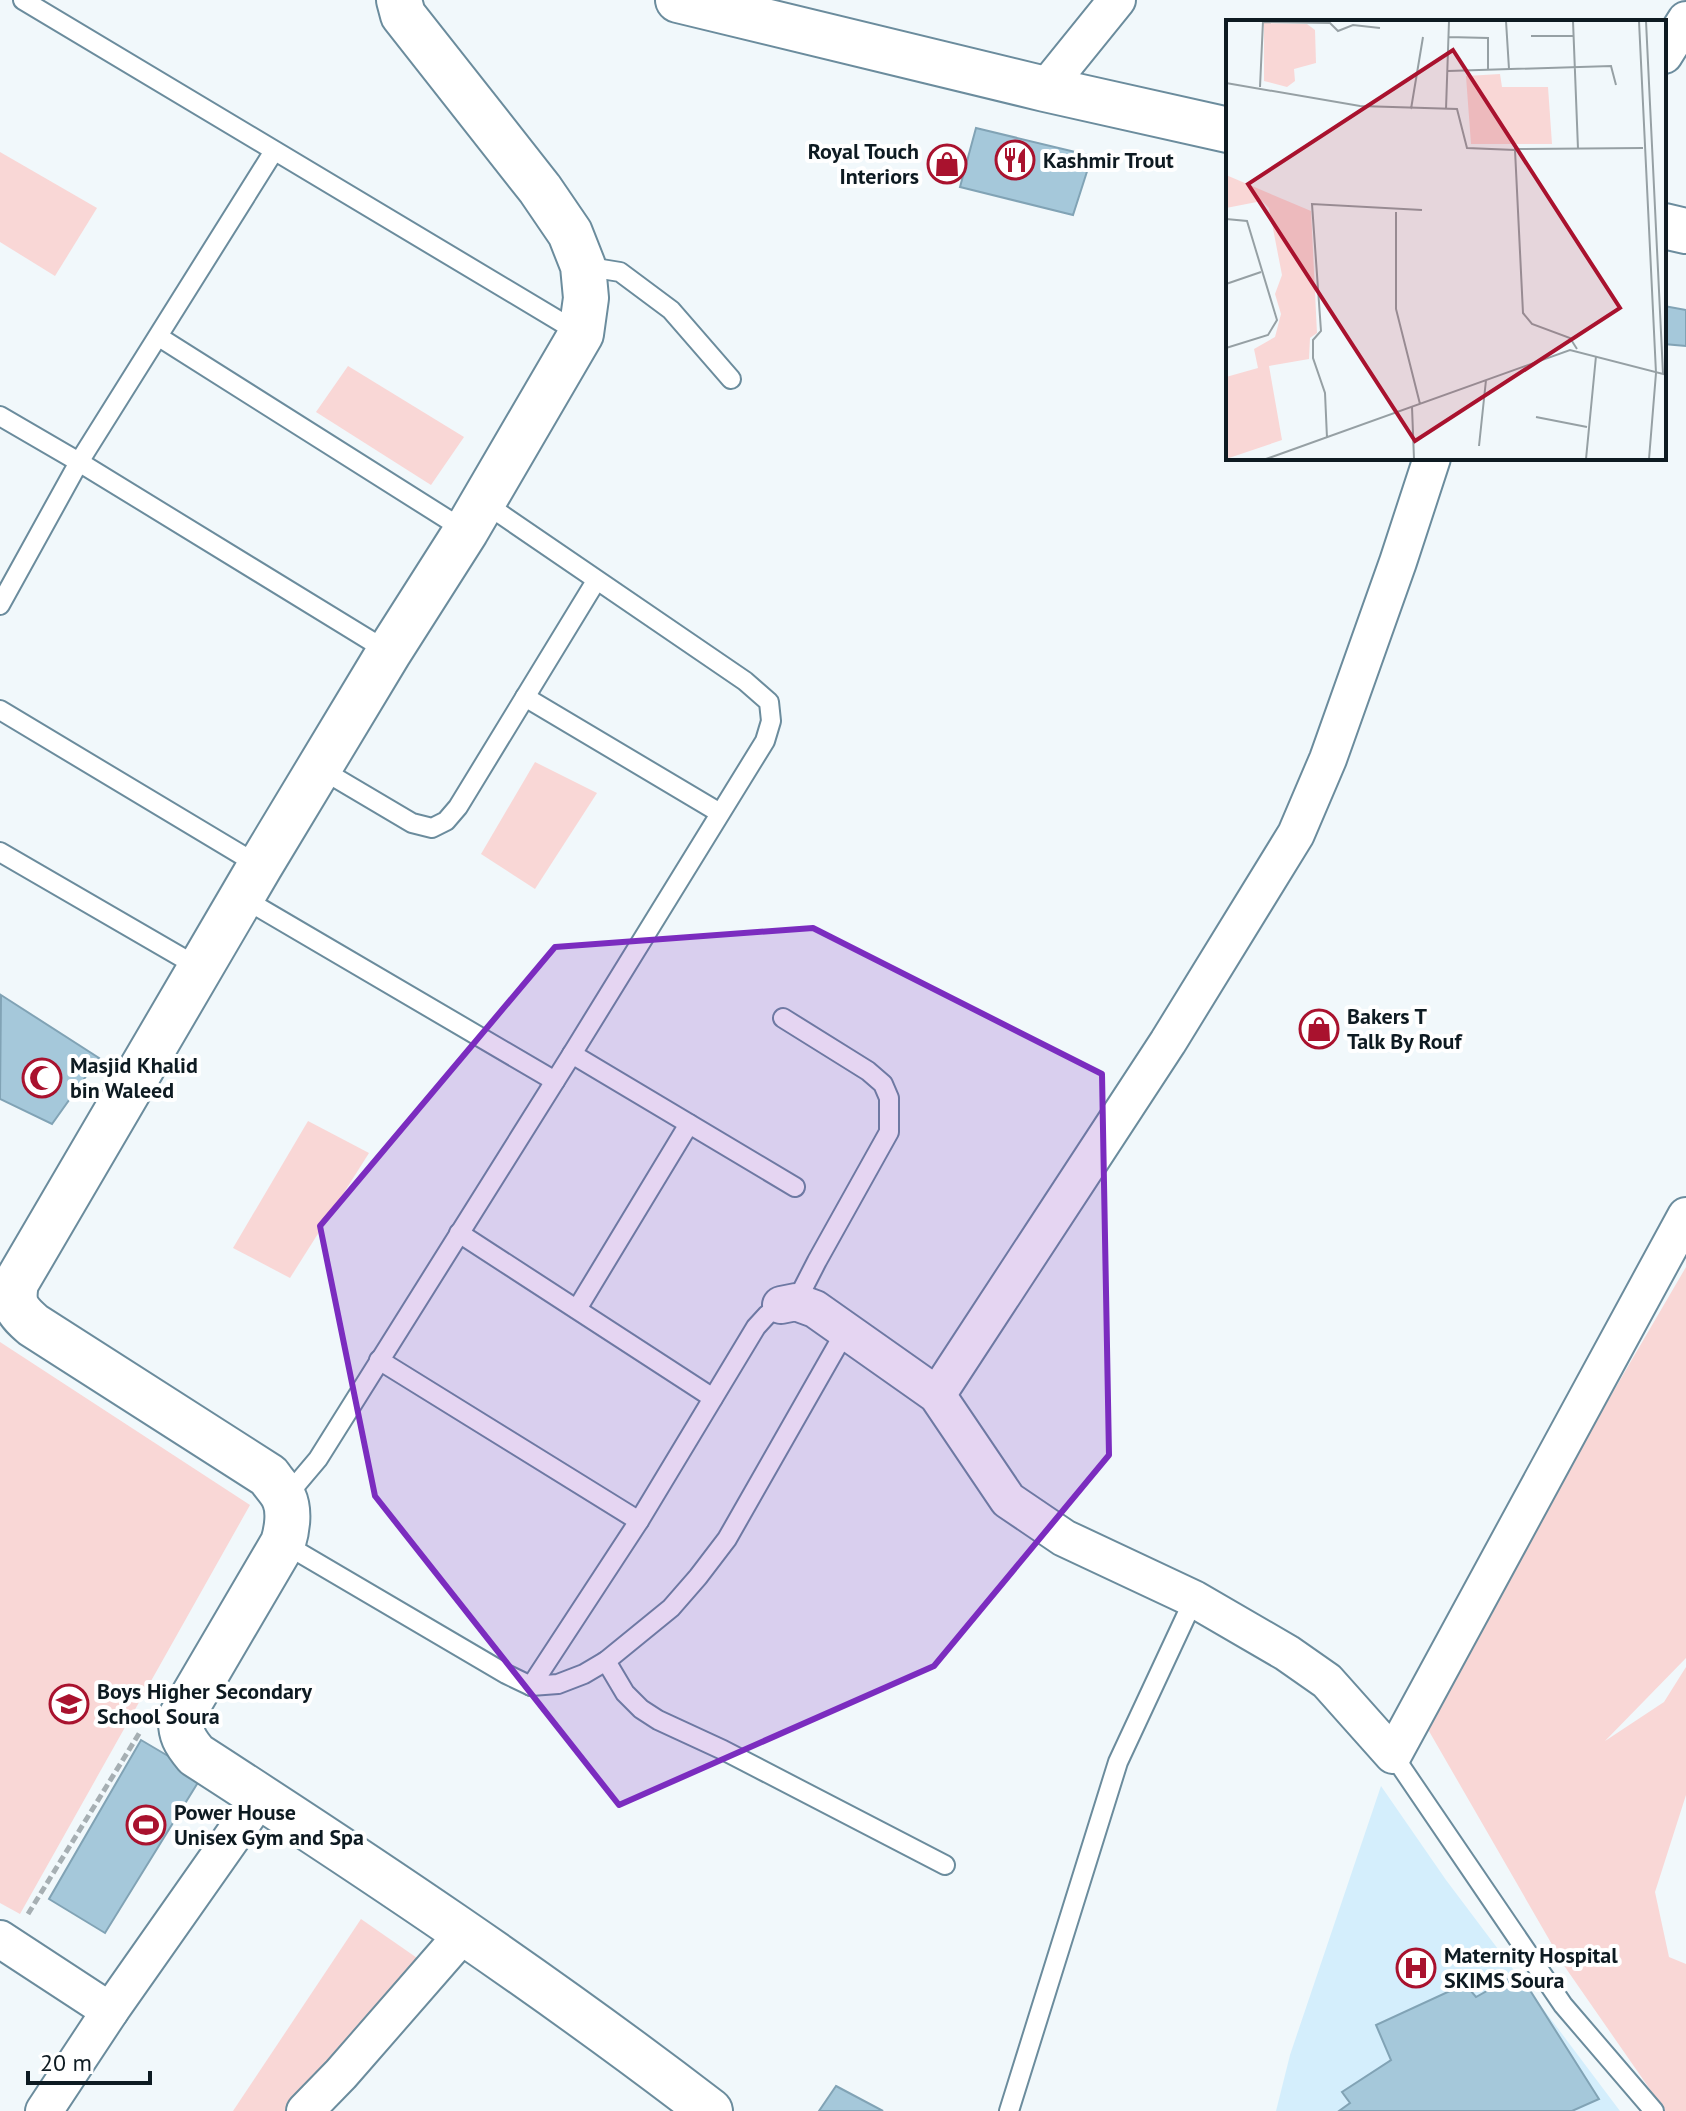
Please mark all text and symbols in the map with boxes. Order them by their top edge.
inset map [1226,20,1666,460]
place label: Royal Touch Interiors [808,137,919,190]
restaurant icon: Kashmir Trout [994,139,1036,181]
shop icon: Royal Touch Interiors [926,143,968,185]
place label: Kashmir Trout [1043,146,1174,174]
place label: Bakers T Talk By Rouf [1347,1002,1463,1055]
shop icon: Bakers T Talk By Rouf [1298,1008,1340,1050]
place label: Masjid Khalid bin Waleed [70,1051,198,1104]
mosque icon: Masjid Khalid bin Waleed [21,1057,63,1099]
place label: Boys Higher Secondary School Soura [97,1677,313,1730]
school or university icon: Boys Higher Secondary School Soura [48,1683,90,1725]
place label: Power House Unisex Gym and Spa [174,1798,364,1851]
sports icon: Power House Unisex Gym and Spa [125,1804,167,1846]
place label: Maternity Hospital SKIMS Soura [1444,1941,1618,1994]
hospital icon: Maternity Hospital SKIMS Soura [1395,1947,1437,1989]
scale bar [28,2035,150,2085]
text: 20 m [40,2047,92,2078]

